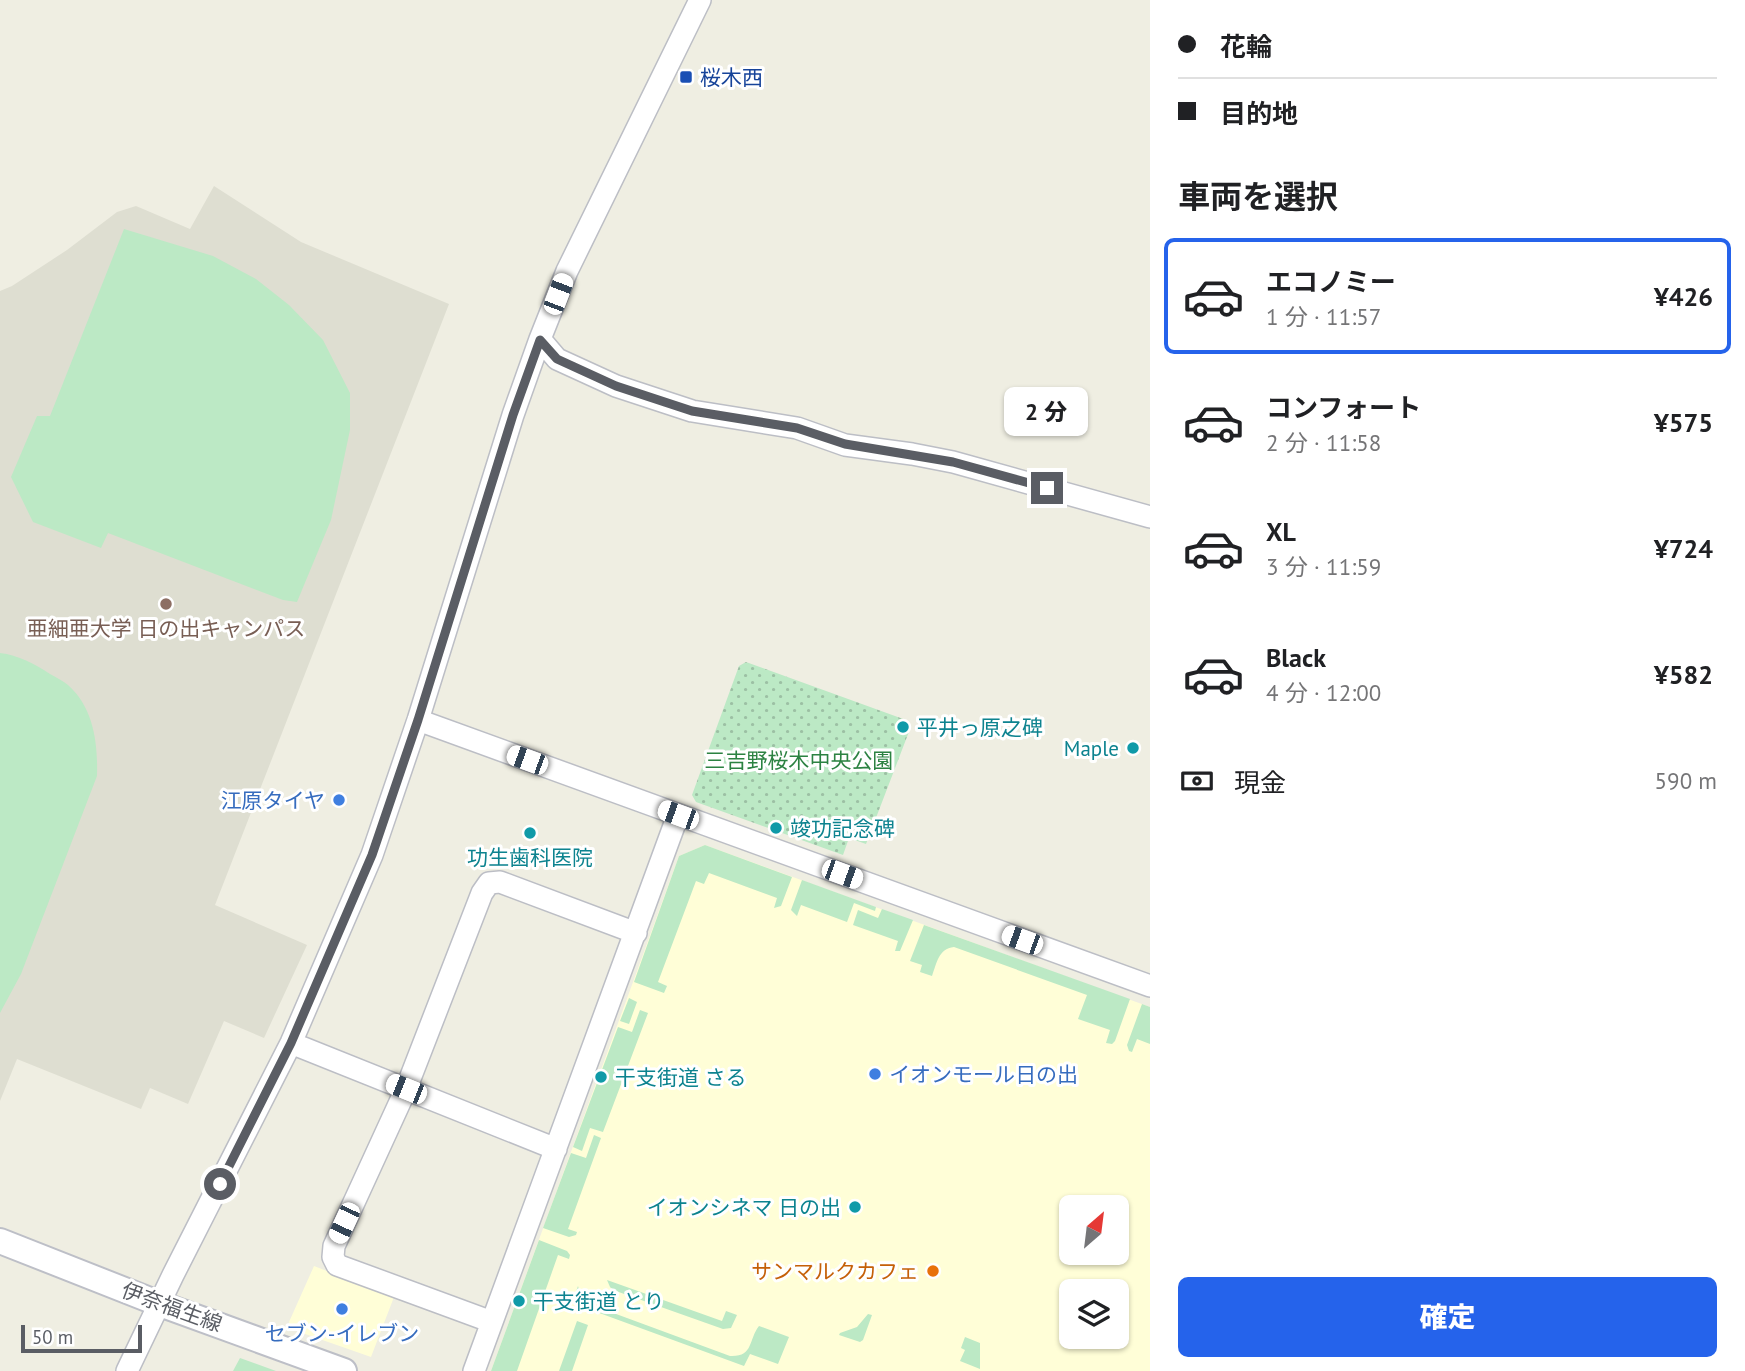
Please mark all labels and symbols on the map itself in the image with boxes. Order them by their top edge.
place label: 桜木西 [700,64,763,91]
marker: 桜木西 [678,69,694,85]
car [541,271,576,317]
callout: 2 分 [1005,386,1089,435]
route end [1031,472,1063,504]
marker: 亜細亜大学 日の出キャンパス [158,596,174,612]
place label: 亜細亜大学 日の出キャンパス [27,615,305,642]
place label: 平井っ原之碑 [917,714,1043,741]
marker: 平井っ原之碑 [895,719,911,735]
place label: Maple [1064,735,1119,762]
marker: Maple [1125,740,1141,756]
car [504,743,551,777]
park label: 三吉野桜木中央公園 [705,747,894,774]
place label: 江原タイヤ [221,787,325,814]
marker: 江原タイヤ [331,792,347,808]
car [655,798,702,832]
place label: 竣功記念碑 [790,815,895,842]
marker: 竣功記念碑 [768,820,784,836]
marker: 功生歯科医院 [522,825,538,841]
place label: 功生歯科医院 [467,844,593,871]
car [819,857,866,891]
car [999,923,1046,957]
place label: イオンモール日の出 [889,1061,1078,1088]
place label: 干支街道 さる [615,1064,747,1091]
marker: イオンモール日の出 [867,1066,883,1082]
marker: 干支街道 さる [593,1069,609,1085]
car [383,1071,430,1107]
route start [204,1168,236,1200]
place label: イオンシネマ 日の出 [646,1194,841,1221]
north arrow [1059,1195,1129,1265]
marker: イオンシネマ 日の出 [847,1199,863,1215]
car [326,1200,363,1246]
place label: サンマルクカフェ [751,1258,919,1285]
marker: サンマルクカフェ [925,1263,941,1279]
street label: 伊奈福生線 [118,1276,226,1338]
place label: 干支街道 とり [533,1288,665,1315]
marker: 干支街道 とり [511,1293,527,1309]
marker: セブン-イレブン [334,1301,350,1317]
place label: セブン-イレブン [265,1320,419,1347]
scale bar [21,1322,142,1354]

